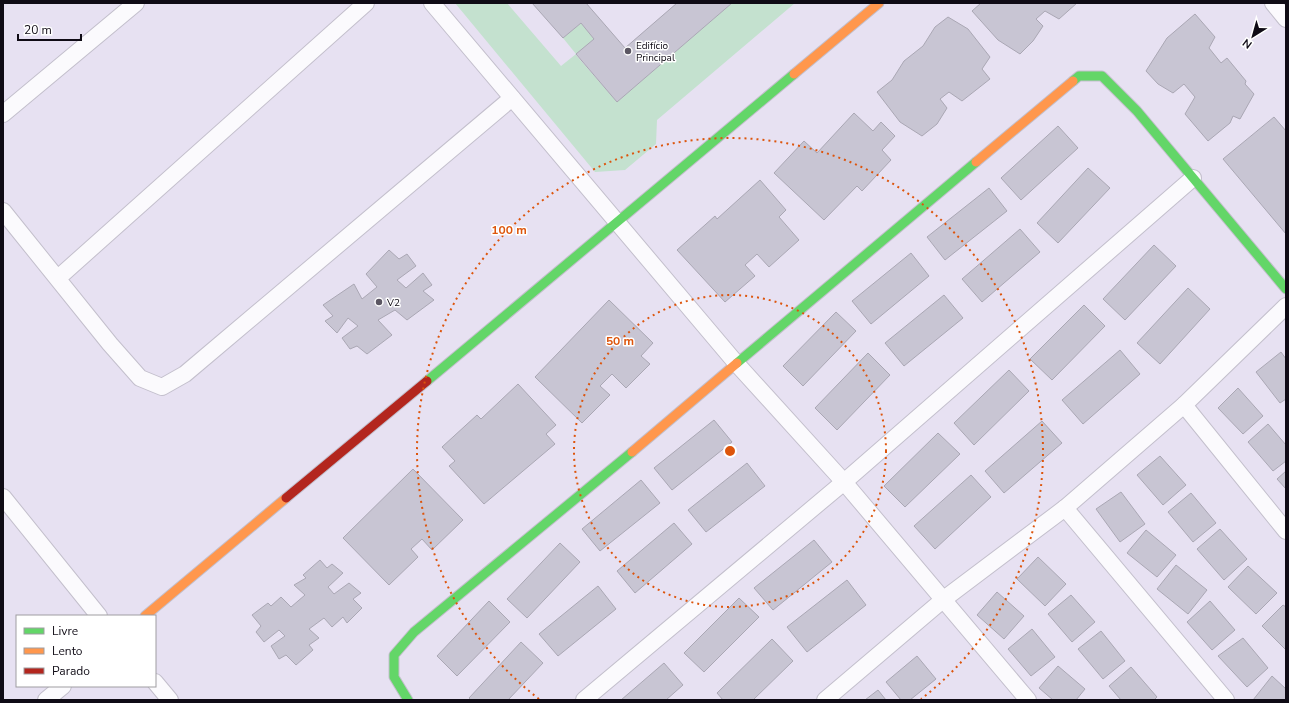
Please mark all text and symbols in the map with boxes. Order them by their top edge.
scale bar [18,16,81,42]
north arrow [1233,16,1273,56]
text: 20 m [24,22,52,38]
text: N [1239,35,1255,52]
place label: Edifício Principal [636,39,675,65]
marker: Edifício Principal [623,46,633,56]
text: 100 m [491,222,527,238]
place label: V2 [386,296,400,310]
marker: V2 [374,297,384,307]
text: 50 m [606,333,634,349]
centre of rings [723,444,737,458]
legend [16,615,156,687]
text: Livre [52,623,78,639]
text: Lento [52,643,83,659]
text: Parado [52,663,90,679]

